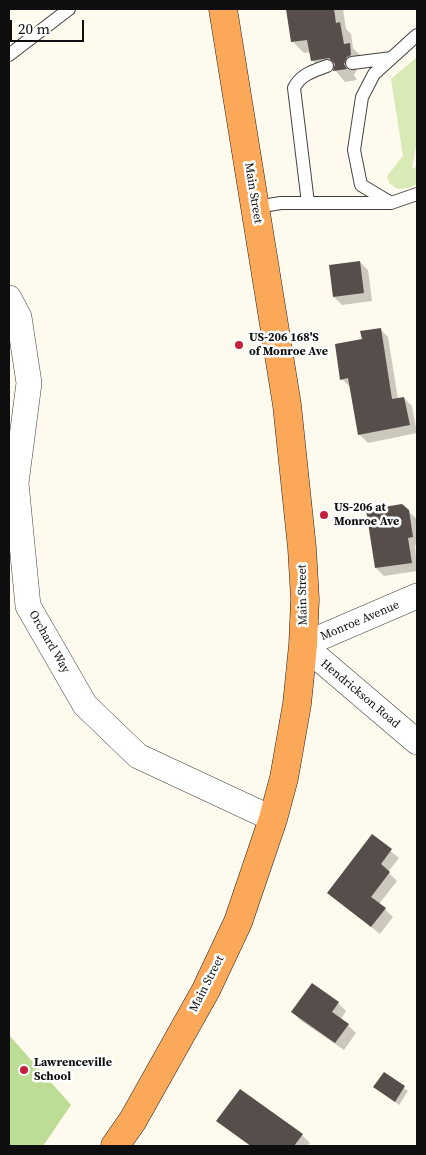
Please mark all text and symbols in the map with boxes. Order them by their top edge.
scale bar [12,10,86,42]
text: 20 m [18,18,50,39]
street label: Main Street [241,162,265,224]
place label: US-206 168'S of Monroe Ave [249,331,328,359]
marker: US-206 168'S of Monroe Ave [233,339,245,351]
place label: US-206 at Monroe Ave [334,501,399,529]
marker: US-206 at Monroe Ave [318,509,330,521]
street label: Main Street [295,564,311,626]
street label: Monroe Avenue [318,598,402,644]
street label: Orchard Way [25,608,73,676]
street label: Hendrickson Road [317,657,403,731]
street label: Main Street [187,953,227,1015]
place label: Lawrenceville School [34,1056,112,1084]
marker: Lawrenceville School [18,1064,30,1076]

